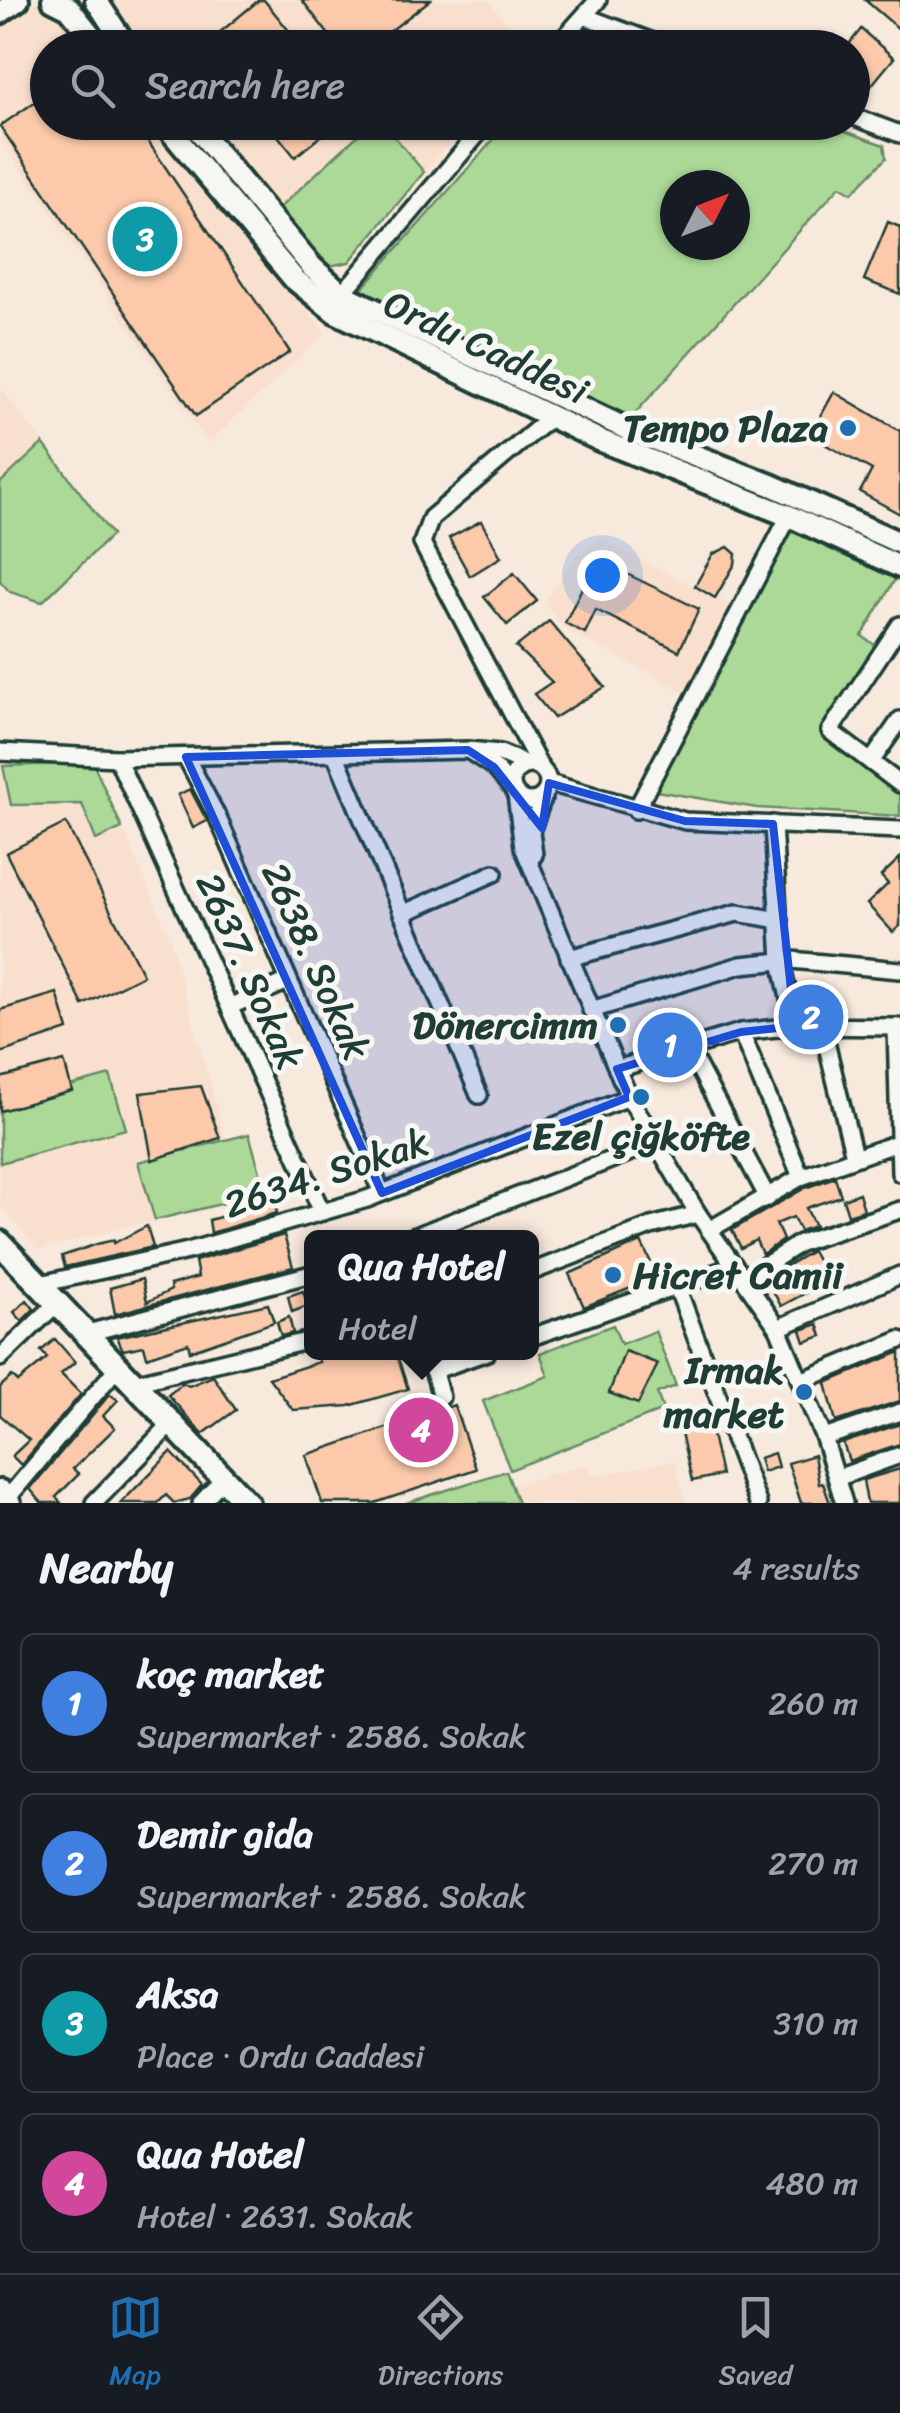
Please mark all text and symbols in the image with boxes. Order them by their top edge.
search box [30,30,870,140]
text: Search here [145,52,345,119]
icon: search [65,58,120,113]
north arrow [660,170,750,260]
pin: 3 [112,202,178,276]
street label: Ordu Caddesi [372,271,601,425]
place label: Tempo Plaza [623,395,828,462]
marker: Tempo Plaza [837,417,859,439]
your location [577,550,628,601]
street label: 2638. Sokak [242,851,389,1071]
street label: 2637. Sokak [176,862,323,1081]
pin: 2 [778,980,844,1054]
place label: Dönercimm [413,992,598,1059]
pin: 1 [638,1008,702,1082]
marker: Dönercimm [607,1014,629,1036]
marker: Ezel çiğköfte [630,1086,652,1108]
place label: Ezel çiğköfte [532,1103,751,1170]
street label: 2634. Sokak [215,1109,437,1238]
popup [304,1230,539,1360]
text: Qua Hotel [338,1233,505,1300]
place label: Hicret Camii [633,1242,845,1309]
marker: Hicret Camii [602,1264,624,1286]
text: Hotel [338,1300,417,1357]
place label: Irmak market [663,1337,784,1448]
marker: Irmak market [793,1381,815,1403]
pin: 4 [388,1392,454,1468]
text: Nearby [40,1531,173,1605]
text: 4 results [732,1540,860,1597]
text: koç market [137,1641,324,1708]
text: 1 [68,1675,81,1732]
text: 260 m [768,1675,858,1732]
text: Supermarket · 2586. Sokak [137,1708,526,1765]
text: Demir gida [137,1801,313,1868]
text: 2 [65,1835,84,1892]
text: 270 m [768,1835,858,1892]
text: Supermarket · 2586. Sokak [137,1868,526,1925]
text: Aksa [137,1961,219,2028]
text: 3 [66,1995,83,2052]
text: 310 m [774,1995,858,2052]
text: Place · Ordu Caddesi [137,2028,424,2085]
text: Qua Hotel [137,2121,304,2188]
text: 4 [64,2155,85,2212]
text: 480 m [766,2155,858,2212]
text: Hotel · 2631. Sokak [137,2188,413,2245]
tab: Map [108,2290,163,2399]
tab: Directions [378,2290,503,2399]
tab: Saved [719,2290,792,2399]

